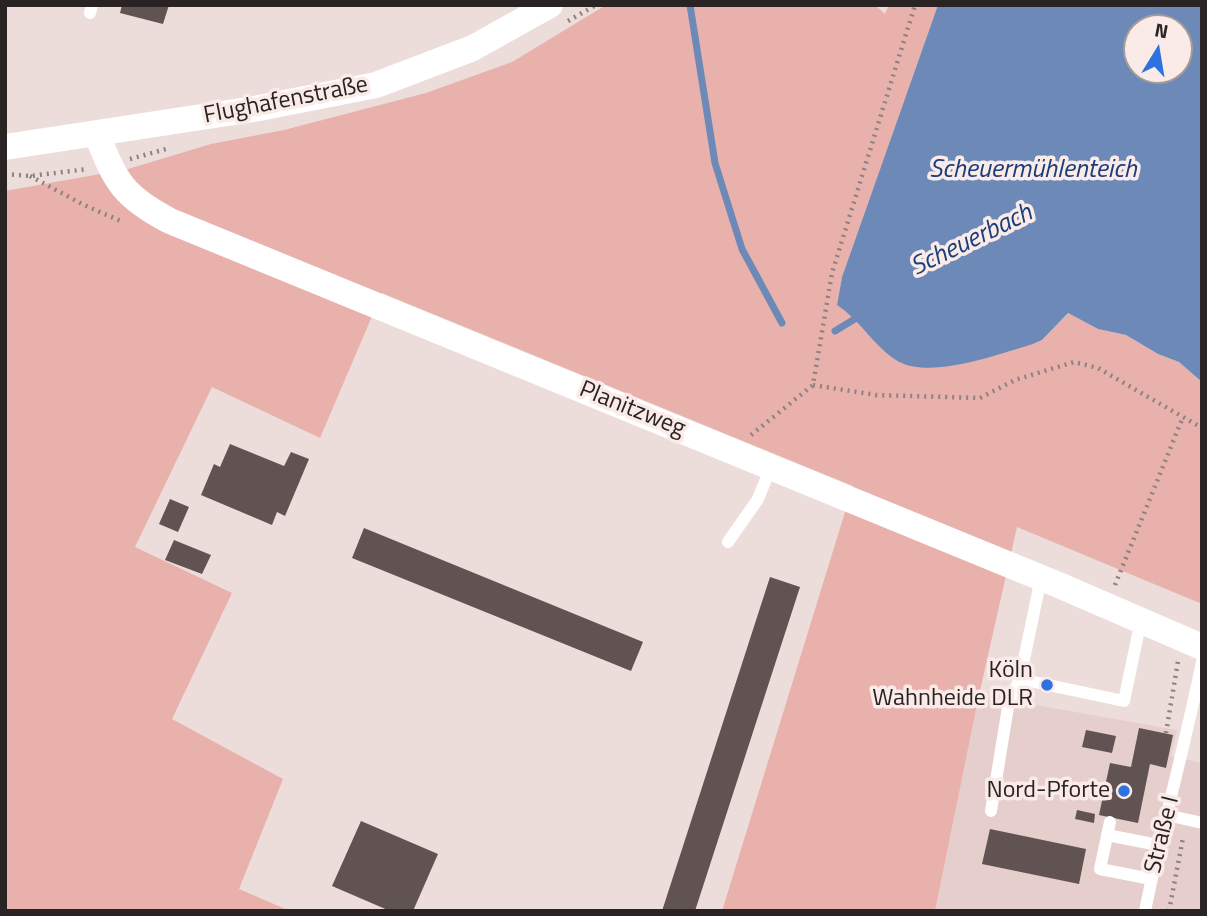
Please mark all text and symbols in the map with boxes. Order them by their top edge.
north arrow [1123,14,1193,84]
text: N [1152,14,1171,45]
street label: Flughafenstraße [201,71,371,131]
water label: Scheuermühlenteich [929,155,1137,187]
water label: Scheuerbach [906,198,1038,284]
street label: Planitzweg [575,376,689,444]
place label: Köln Wahnheide DLR [872,657,1033,713]
marker: Köln Wahnheide DLR [1039,677,1055,693]
place label: Nord-Pforte [987,777,1110,805]
marker: Nord-Pforte [1116,783,1132,799]
street label: Straße I [1140,793,1186,877]

